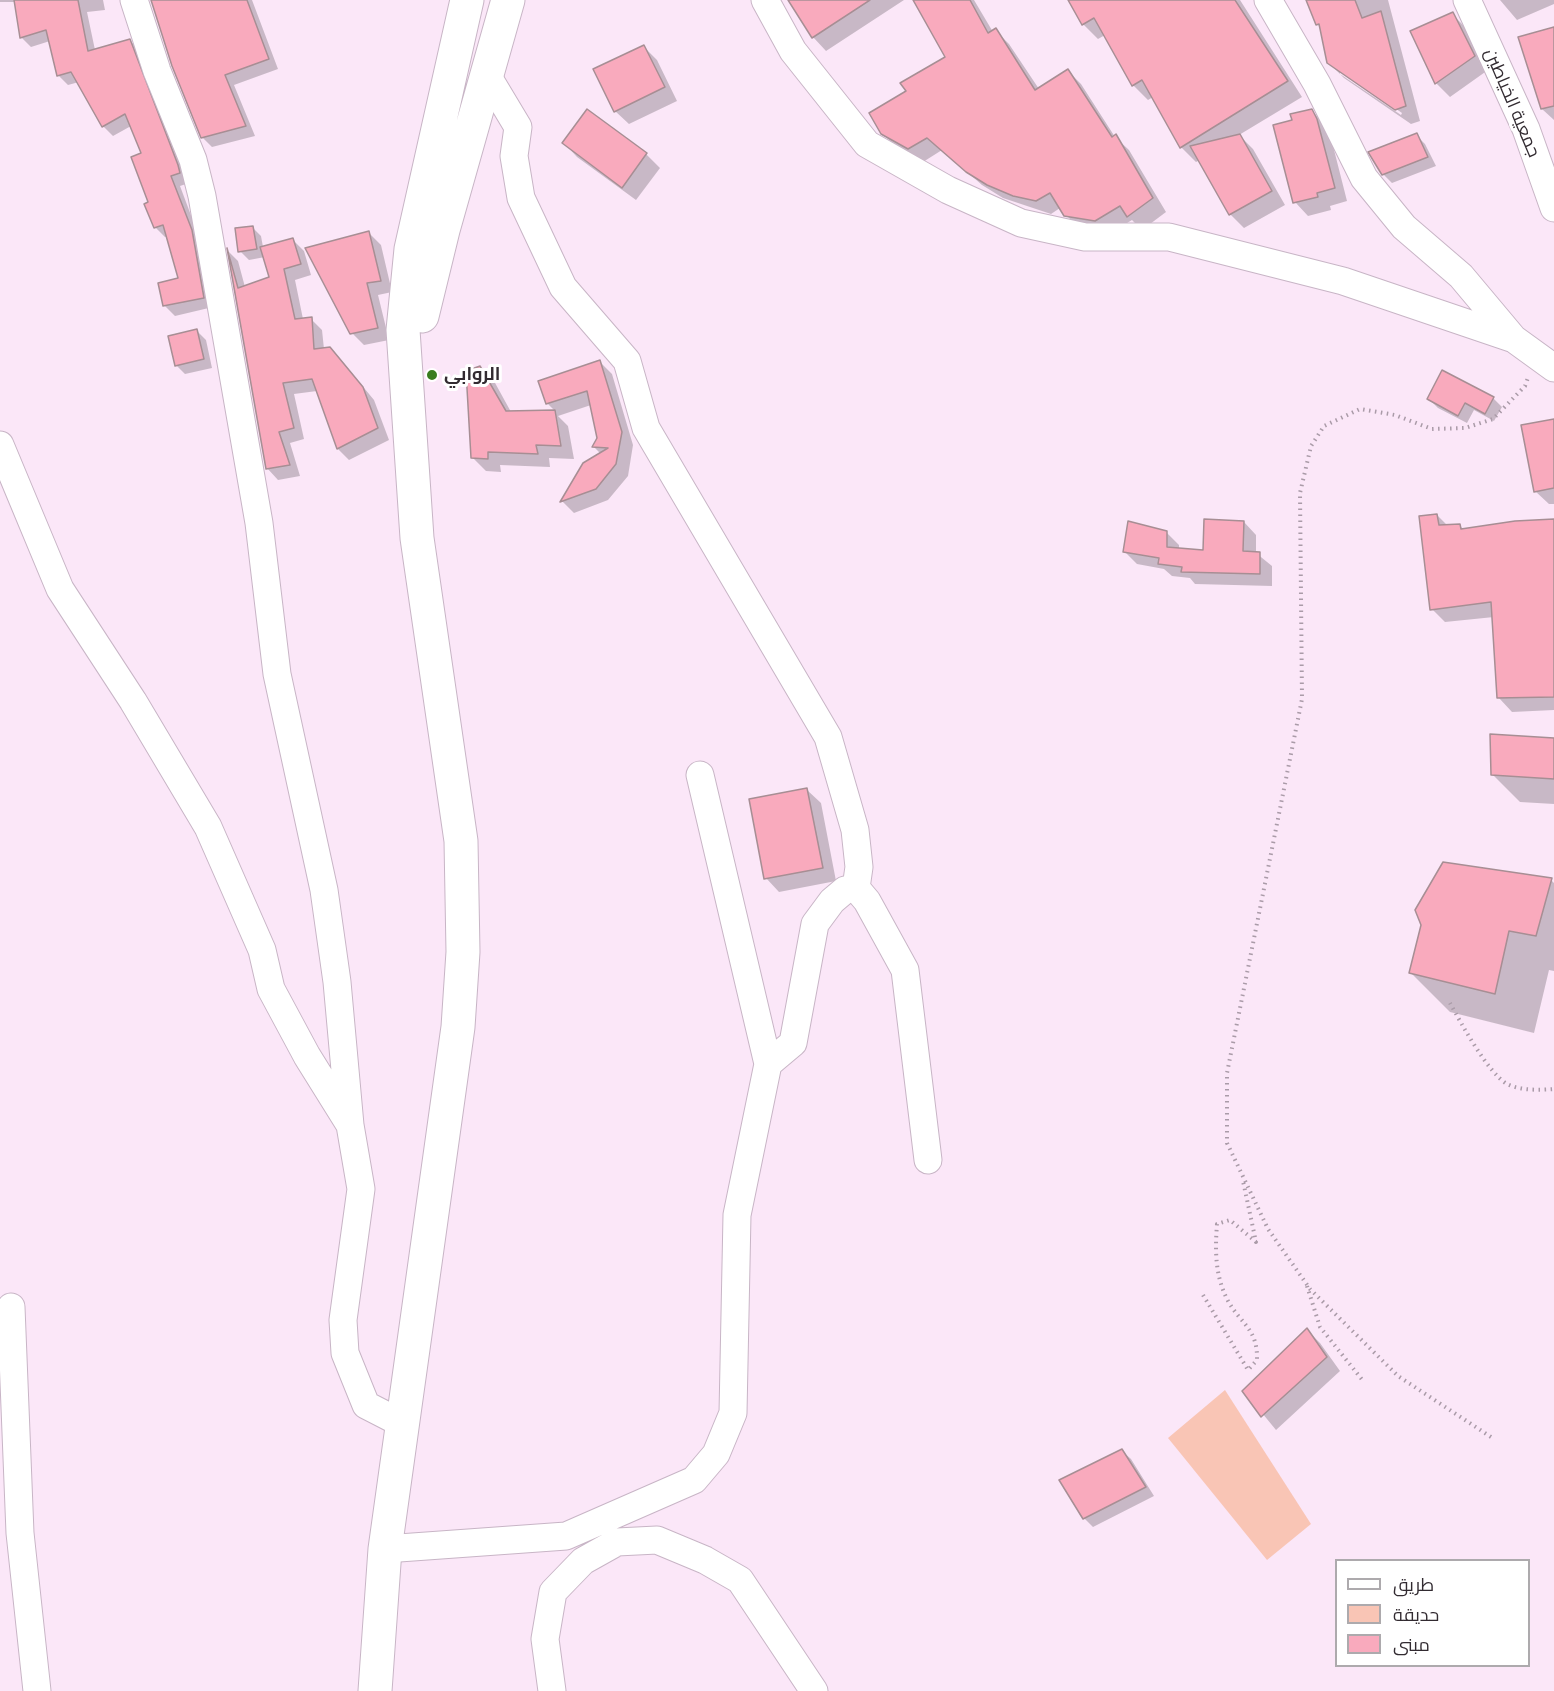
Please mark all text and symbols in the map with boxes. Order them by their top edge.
street label: جمعية الخياطين [1479,45,1545,161]
place label: الروابي [444,364,500,386]
marker: الروابي [425,368,439,382]
legend [1335,1559,1530,1667]
text: طريق [1393,1574,1434,1596]
text: حديقة [1393,1604,1439,1626]
text: مبنى [1393,1634,1430,1656]

